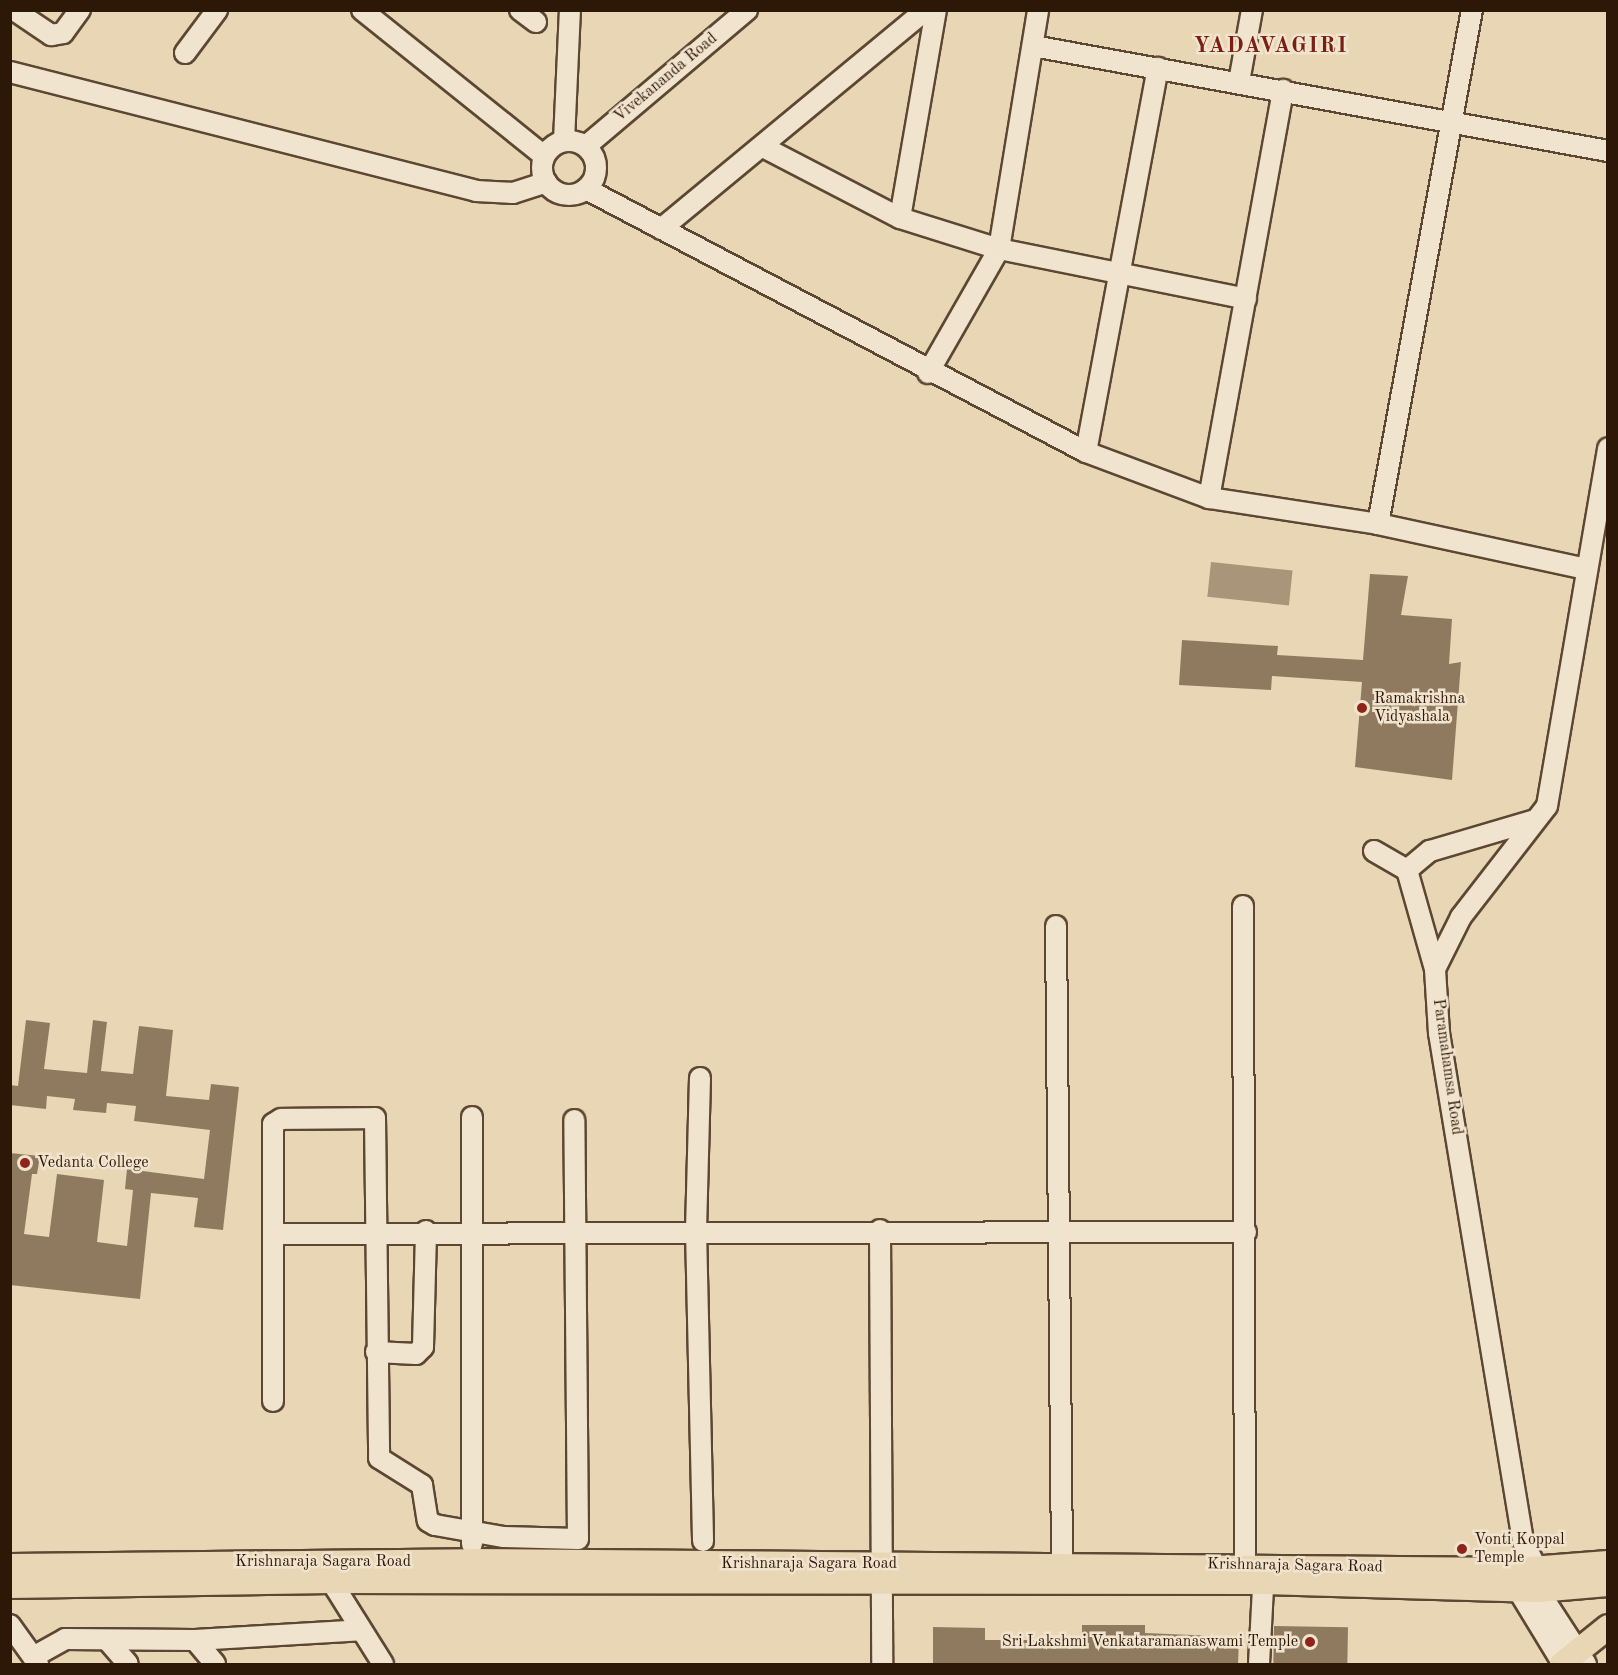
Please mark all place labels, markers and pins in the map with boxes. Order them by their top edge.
place label: Ramakrishna Vidyashala [1374,689,1465,727]
marker: Ramakrishna Vidyashala [1355,701,1369,715]
place label: Vedanta College [37,1153,149,1173]
marker: Vedanta College [18,1156,32,1170]
place label: Vonti Koppal Temple [1474,1530,1565,1568]
marker: Vonti Koppal Temple [1455,1542,1469,1556]
place label: Sri Lakshmi Venkataramanaswami Temple [1002,1632,1298,1652]
marker: Sri Lakshmi Venkataramanaswami Temple [1303,1635,1317,1649]

